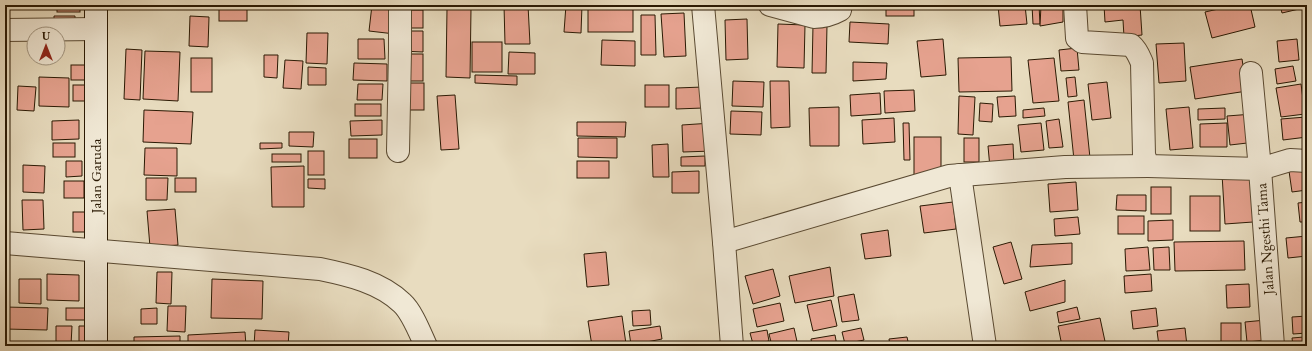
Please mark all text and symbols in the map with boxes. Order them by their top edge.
north arrow [26,26,66,66]
text: U [42,29,51,43]
street label: Jalan Garuda [86,138,105,216]
street label: Jalan Ngesthi Tama [1251,183,1278,298]

